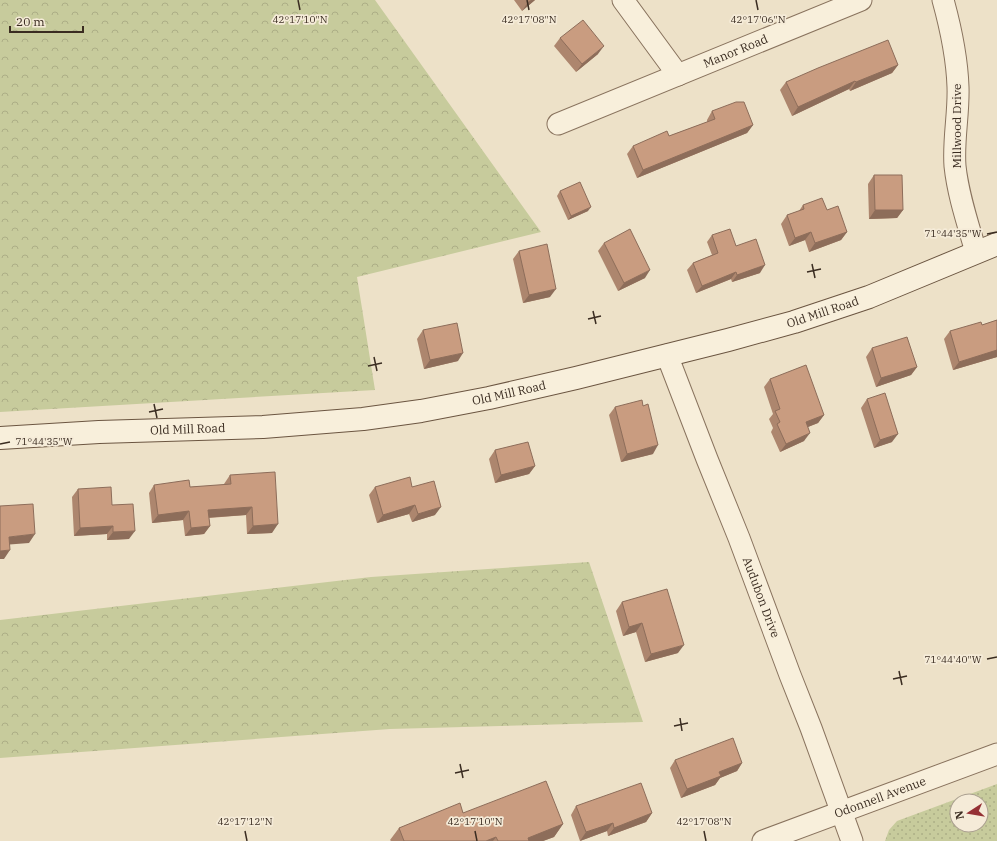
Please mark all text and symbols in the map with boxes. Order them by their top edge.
scale bar [10,8,83,34]
text: 42°17'10"N [273,13,328,26]
text: 42°17'08"N [502,13,557,26]
text: 42°17'06"N [731,13,786,26]
text: 20 m [16,14,45,29]
street label: Manor Road [701,31,770,71]
street label: Millwood Drive [949,84,964,168]
text: 71°44'35"W [924,227,982,240]
street label: Old Mill Road [785,293,861,331]
street label: Old Mill Road [471,377,547,408]
street label: Old Mill Road [150,420,226,437]
text: 71°44'35"W [15,435,73,448]
street label: Audubon Drive [740,555,783,640]
text: 71°44'40"W [924,653,982,666]
street label: Odonnell Avenue [832,773,928,821]
north arrow [949,793,989,833]
text: N [951,809,967,821]
text: 42°17'12"N [218,815,273,828]
text: 42°17'10"N [448,815,503,828]
text: 42°17'08"N [677,815,732,828]

